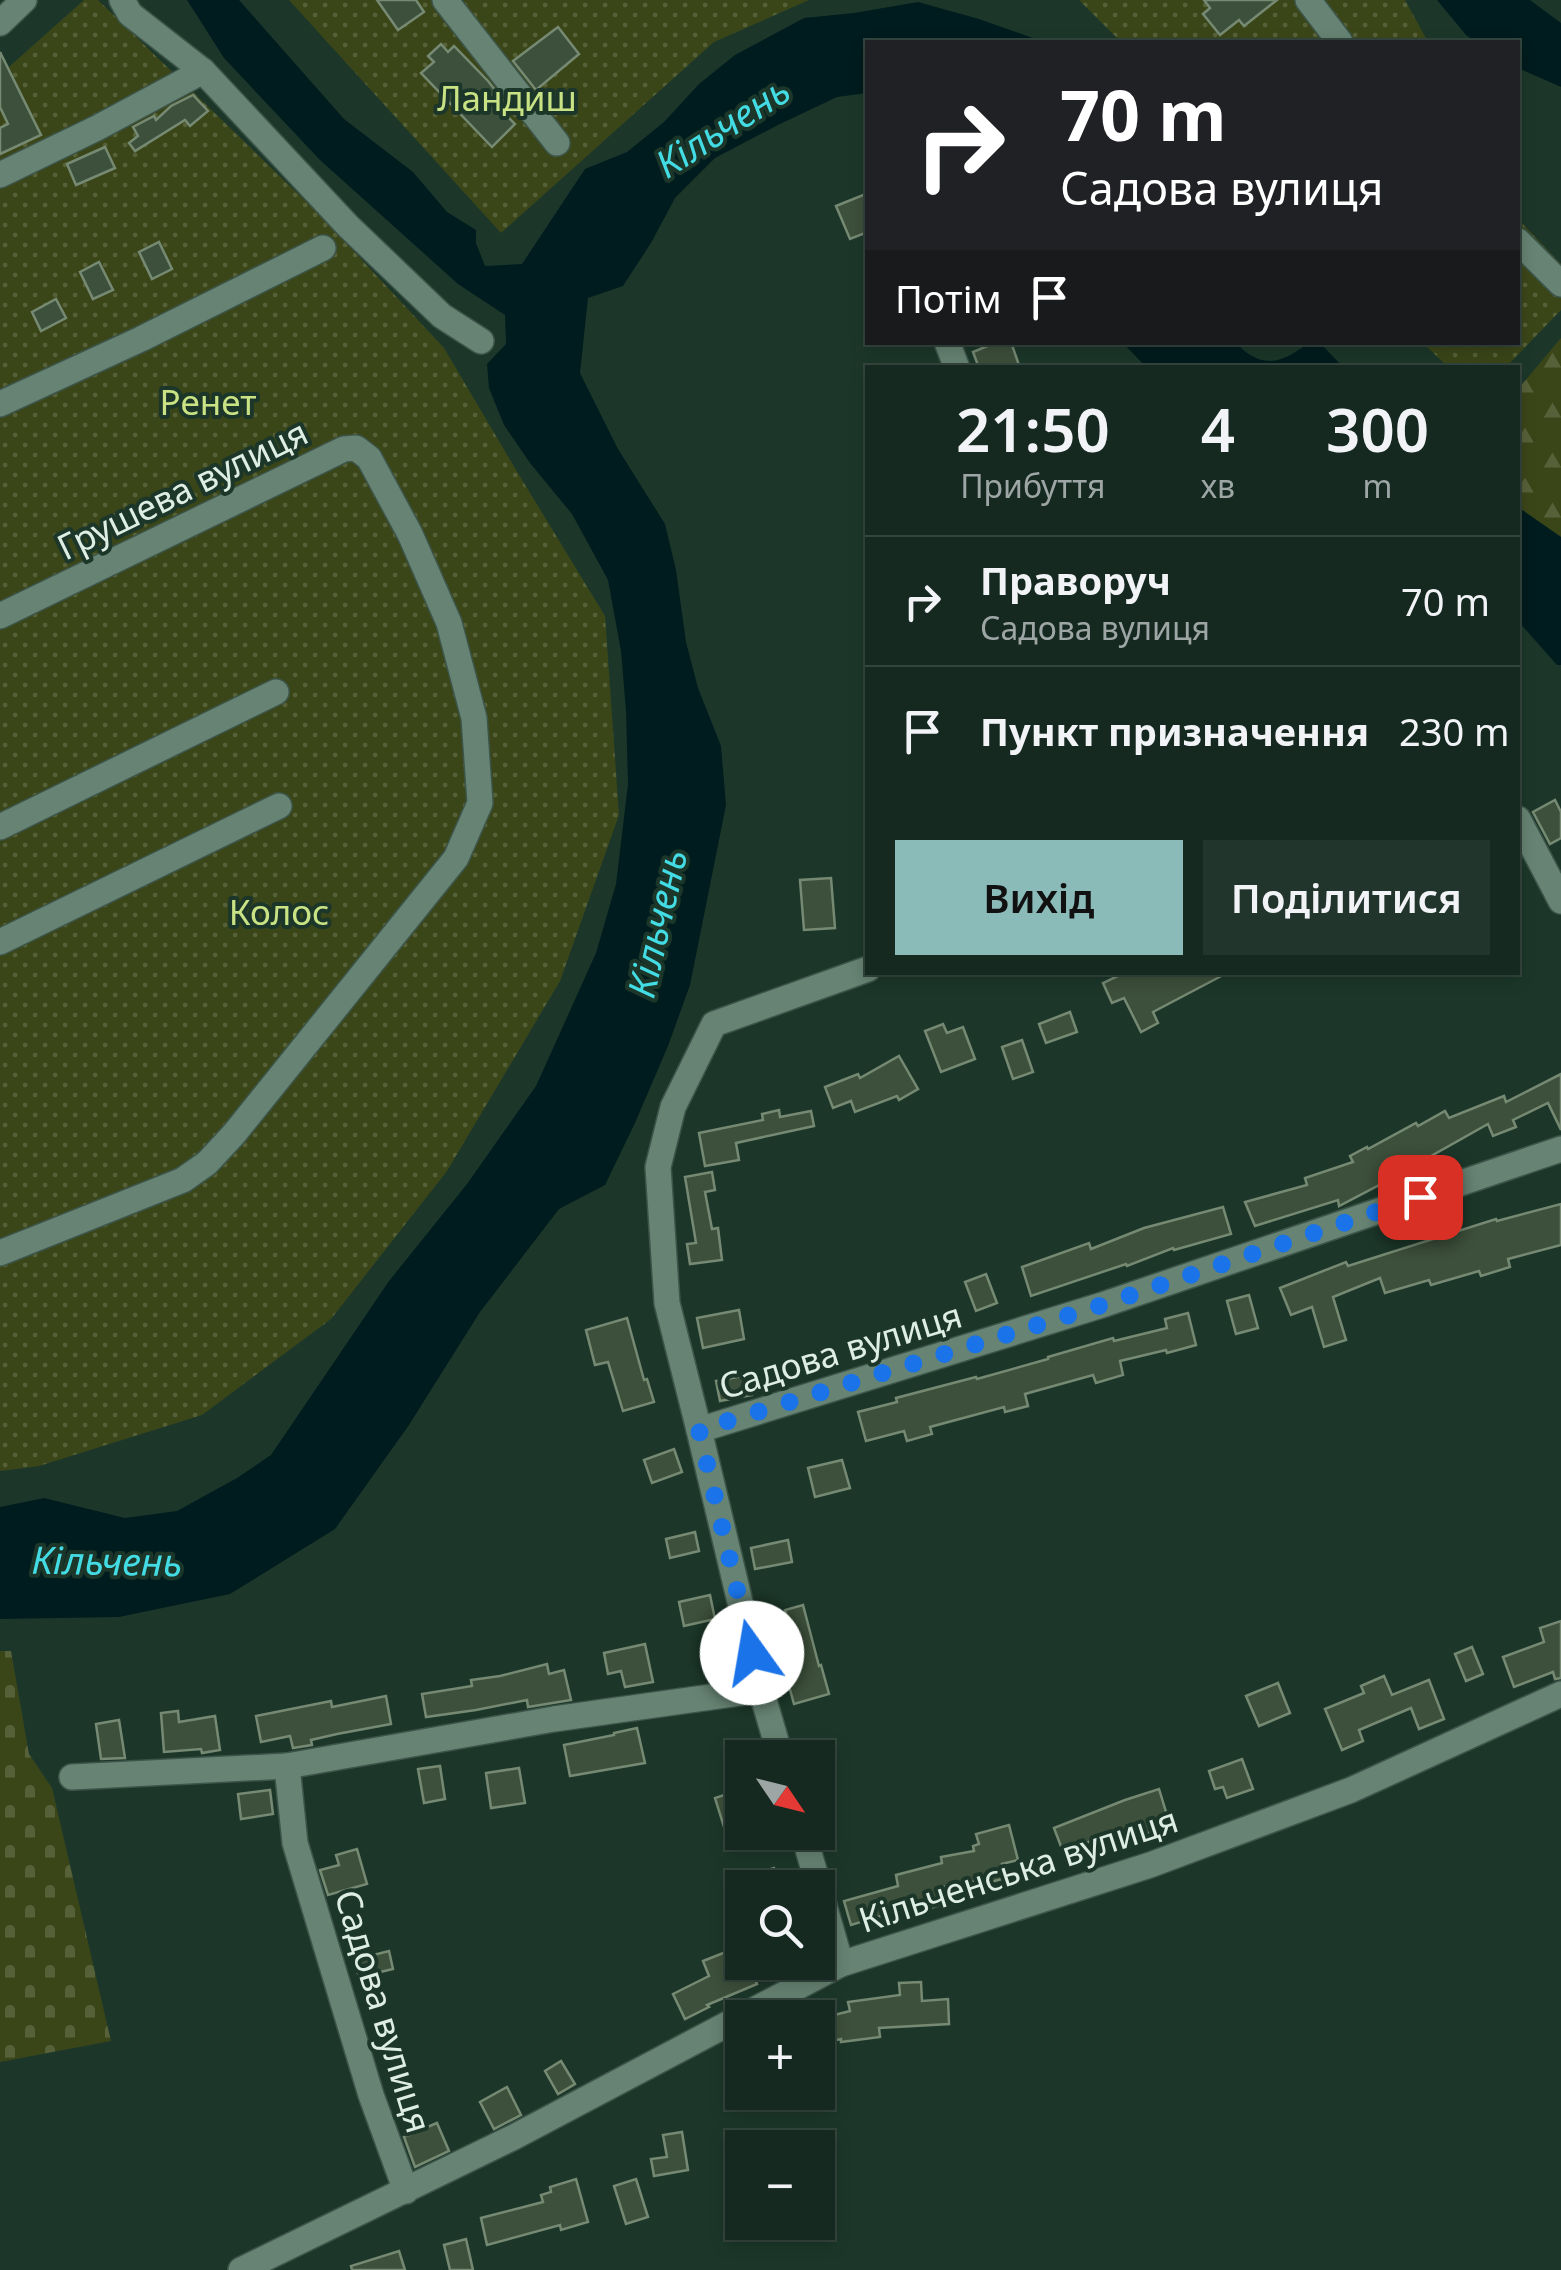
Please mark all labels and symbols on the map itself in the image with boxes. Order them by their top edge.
water label: Кільчень [645,63,799,189]
park label: Ландиш [437,74,577,121]
park label: Ренет [160,378,256,425]
street label: Грушева вулиця [49,408,315,570]
water label: Кільчень [614,844,698,1002]
park label: Колос [229,888,329,935]
pin [1378,1155,1463,1240]
street label: Садова вулиця [713,1291,967,1409]
water label: Кільчень [31,1533,183,1587]
position arrow [700,1601,804,1705]
north arrow [725,1740,835,1850]
street label: Кільченська вулиця [853,1795,1183,1943]
street label: Садова вулиця [325,1884,443,2138]

